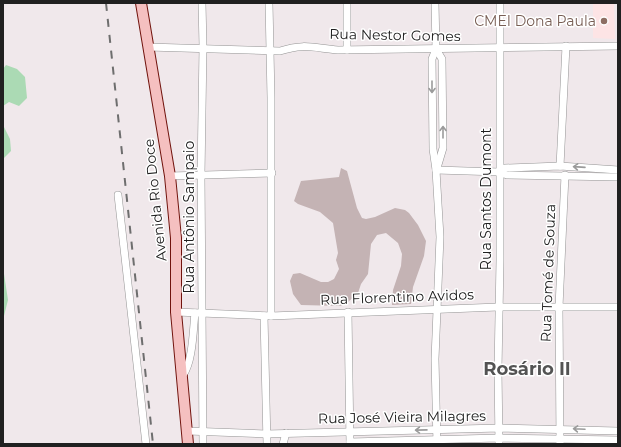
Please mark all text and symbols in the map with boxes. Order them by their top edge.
place label: CMEI Dona Paula [474,12,596,30]
marker: CMEI Dona Paula [599,16,609,26]
street label: Rua Nestor Gomes [329,25,461,45]
one-way arrow [428,80,436,93]
one-way arrow [439,126,447,139]
street label: Rua Santos Dumont [477,128,495,270]
street label: Avenida Rio Doce [140,138,170,262]
street label: Rua Antônio Sampaio [180,140,198,293]
one-way arrow [573,164,586,171]
street label: Rua Tomé de Souza [537,204,559,342]
street label: Rua Florentino Avidos [320,285,474,309]
district label: Rosário II [483,358,571,380]
street label: Rua José Vieira Milagres [318,407,486,427]
one-way arrow [573,426,586,433]
one-way arrow [415,427,428,434]

